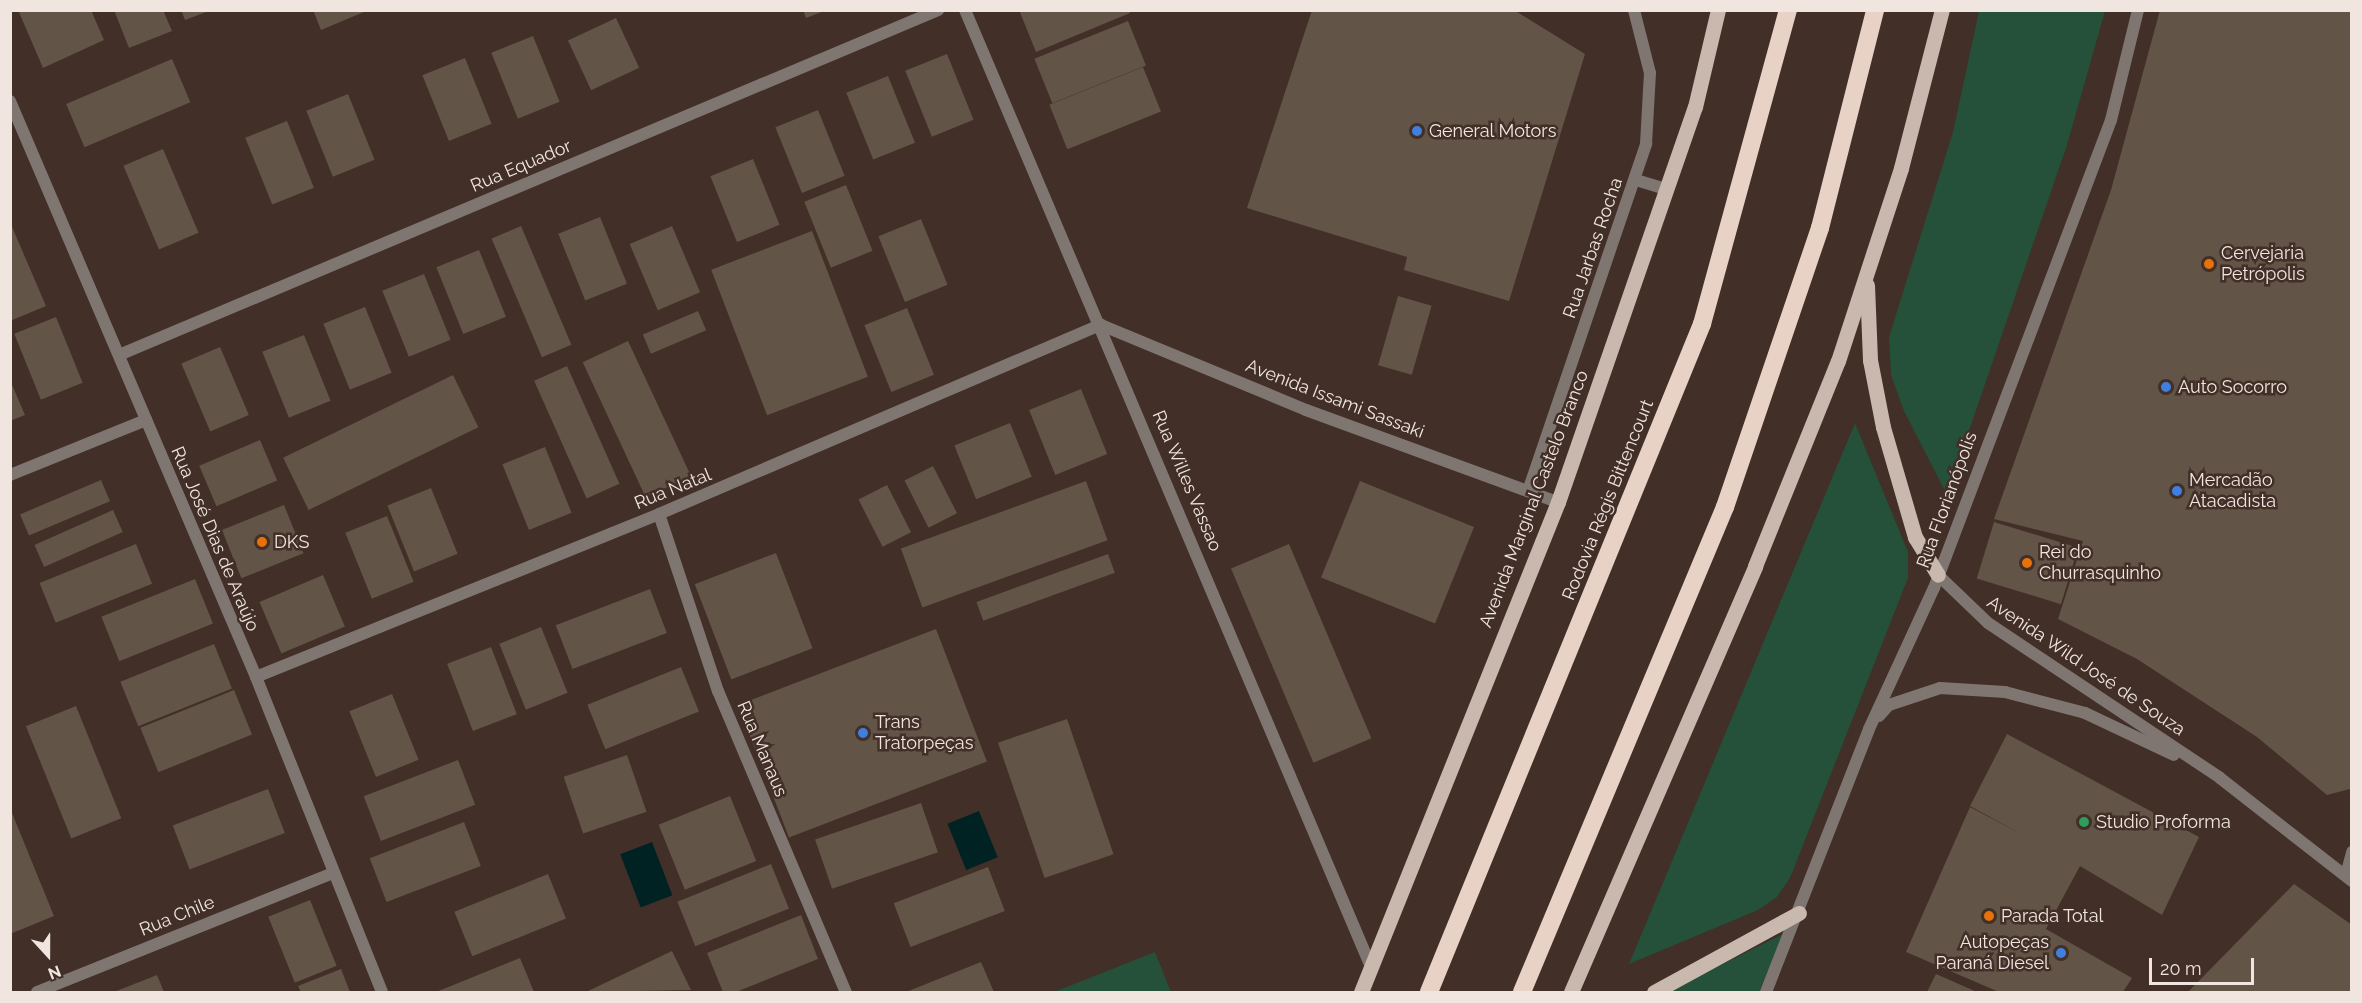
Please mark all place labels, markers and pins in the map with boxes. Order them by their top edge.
place label: General Motors [1429,120,1557,142]
marker: General Motors [1410,124,1424,138]
place label: Cervejaria Petrópolis [2221,243,2305,286]
marker: Cervejaria Petrópolis [2202,257,2216,271]
place label: Auto Socorro [2178,376,2287,398]
marker: Auto Socorro [2159,380,2173,394]
place label: Mercadão Atacadista [2189,470,2276,512]
marker: Mercadão Atacadista [2170,484,2184,498]
place label: DKS [274,531,309,553]
marker: DKS [255,535,269,549]
place label: Rei do Churrasquinho [2039,542,2161,584]
marker: Rei do Churrasquinho [2020,556,2034,570]
place label: Trans Tratorpeças [875,712,973,754]
marker: Trans Tratorpeças [856,726,870,740]
place label: Studio Proforma [2096,811,2231,833]
marker: Studio Proforma [2077,815,2091,829]
place label: Parada Total [2001,905,2104,927]
marker: Parada Total [1982,909,1996,923]
place label: Autopeças Paraná Diesel [1936,932,2049,974]
marker: Autopeças Paraná Diesel [2054,946,2068,960]

